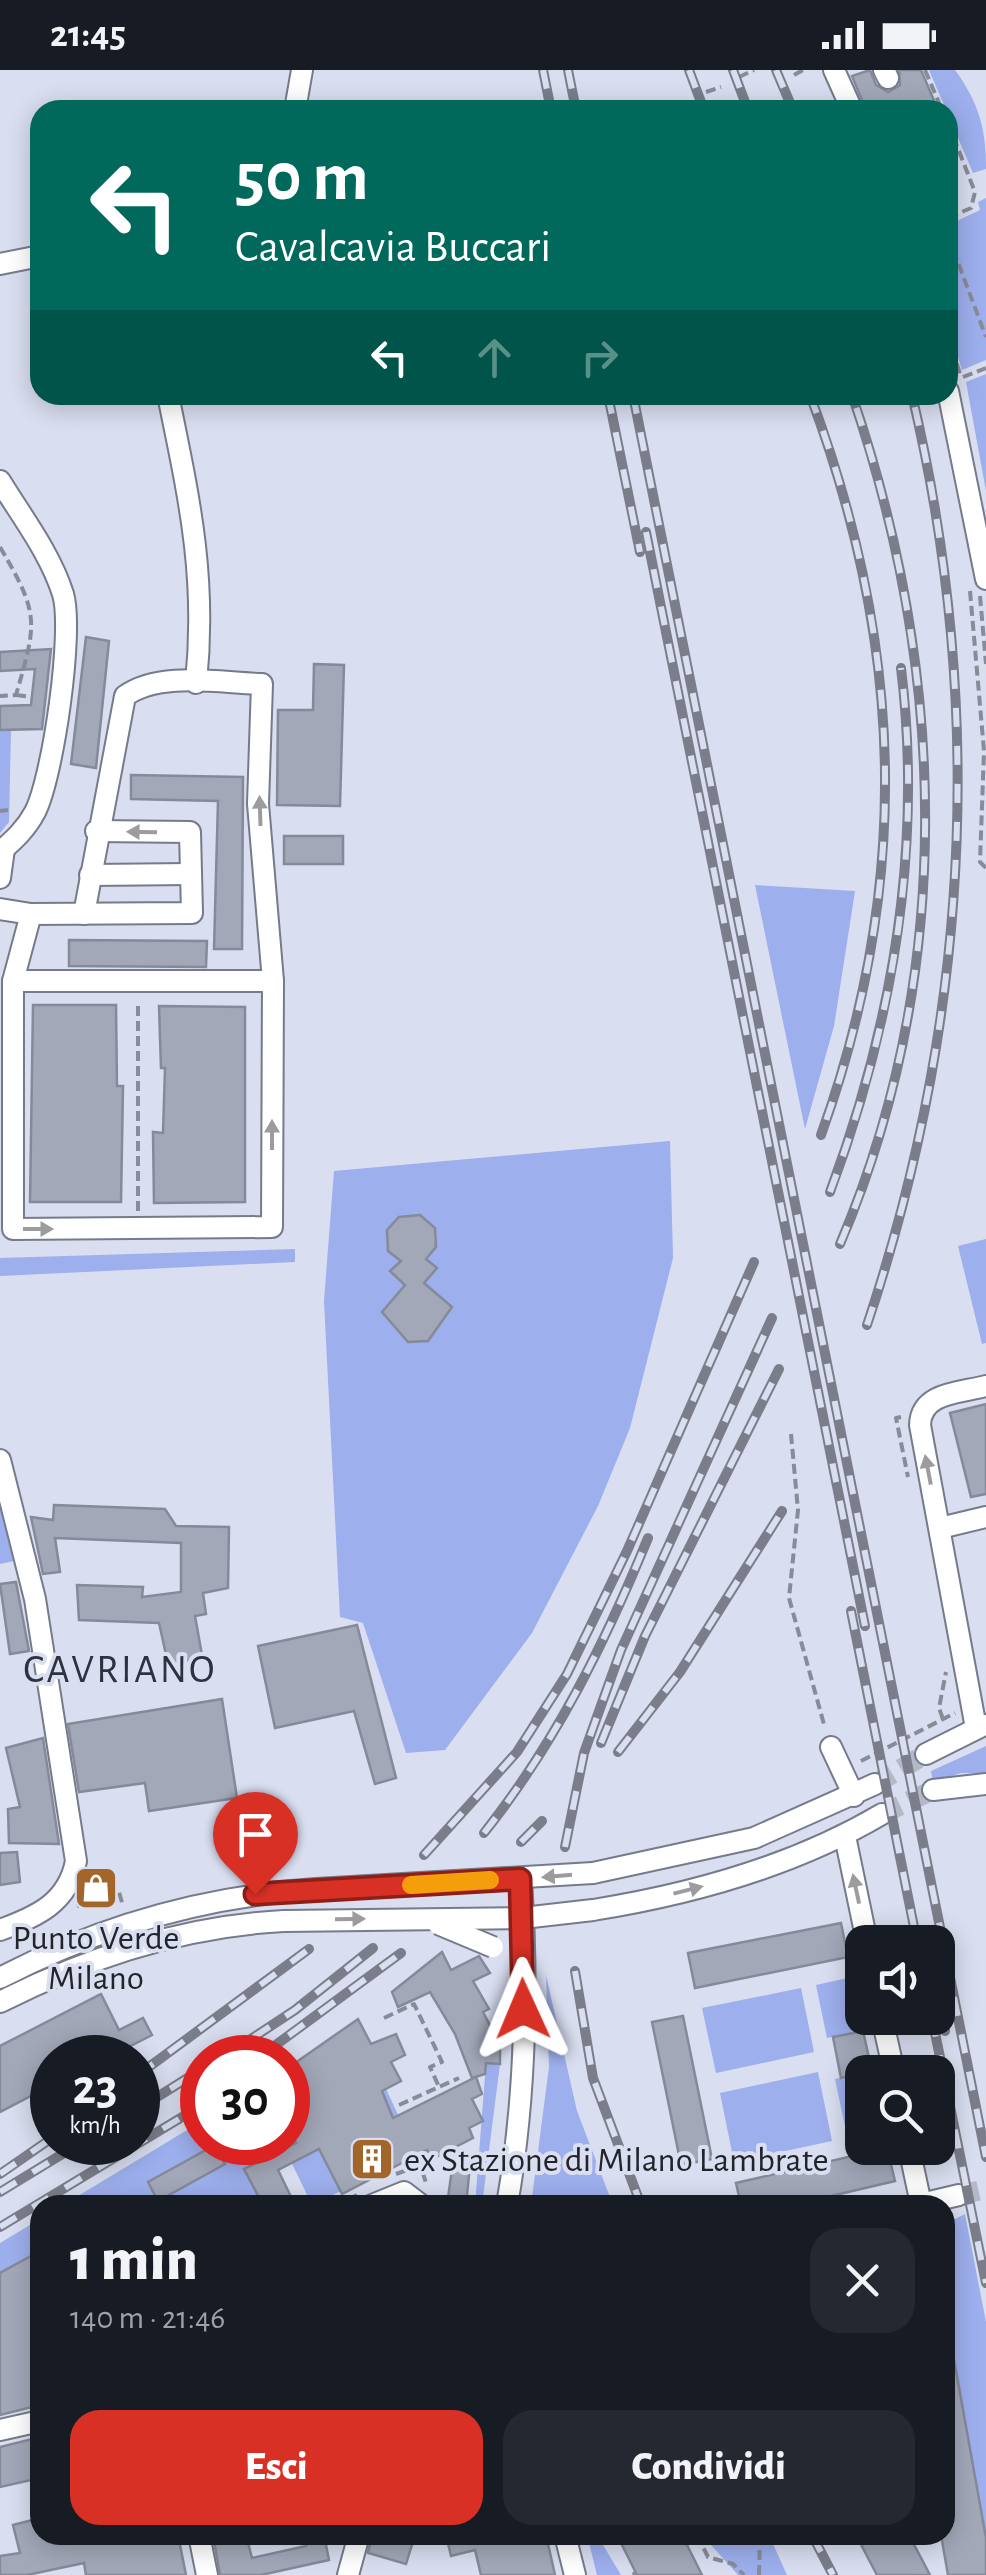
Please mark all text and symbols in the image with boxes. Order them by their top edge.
text: 21:45 [50,16,126,54]
icon: left [70,140,200,270]
text: 50 m [235,143,369,213]
text: Cavalcavia Buccari [235,225,551,270]
icon: left [362,330,417,385]
icon: ahead [467,330,522,385]
icon: right [572,330,627,385]
one-way arrow [251,794,267,826]
one-way arrow [125,823,157,839]
one-way arrow [264,1119,280,1151]
one-way arrow [23,1221,55,1237]
one-way arrow [920,1454,935,1486]
district label: CAVRIANO [23,1650,217,1690]
pin [213,1792,298,1895]
icon: arrive [228,1807,283,1862]
shop icon: Punto Verde Milano [73,1865,119,1911]
one-way arrow [540,1868,572,1884]
one-way arrow [847,1873,863,1904]
one-way arrow [673,1882,704,1897]
one-way arrow [335,1911,367,1927]
place label: Punto Verde Milano [13,1921,179,1996]
map controls [845,1925,955,2165]
button: sound [845,1925,955,2035]
position arrow [471,1957,575,2061]
speed limit sign: 30 [180,2035,310,2165]
button: search [845,2055,955,2165]
text: 23 [72,2063,118,2113]
text: km/h [69,2113,121,2138]
building icon: ex Stazione di Milano Lambrate [349,2136,395,2182]
place label: ex Stazione di Milano Lambrate [404,2143,829,2178]
button: close [810,2228,915,2333]
text: 1 min [70,2231,198,2291]
text: 140 m · 21:46 [70,2302,225,2334]
button: Esci [70,2410,483,2525]
button: Condividi [503,2410,915,2525]

